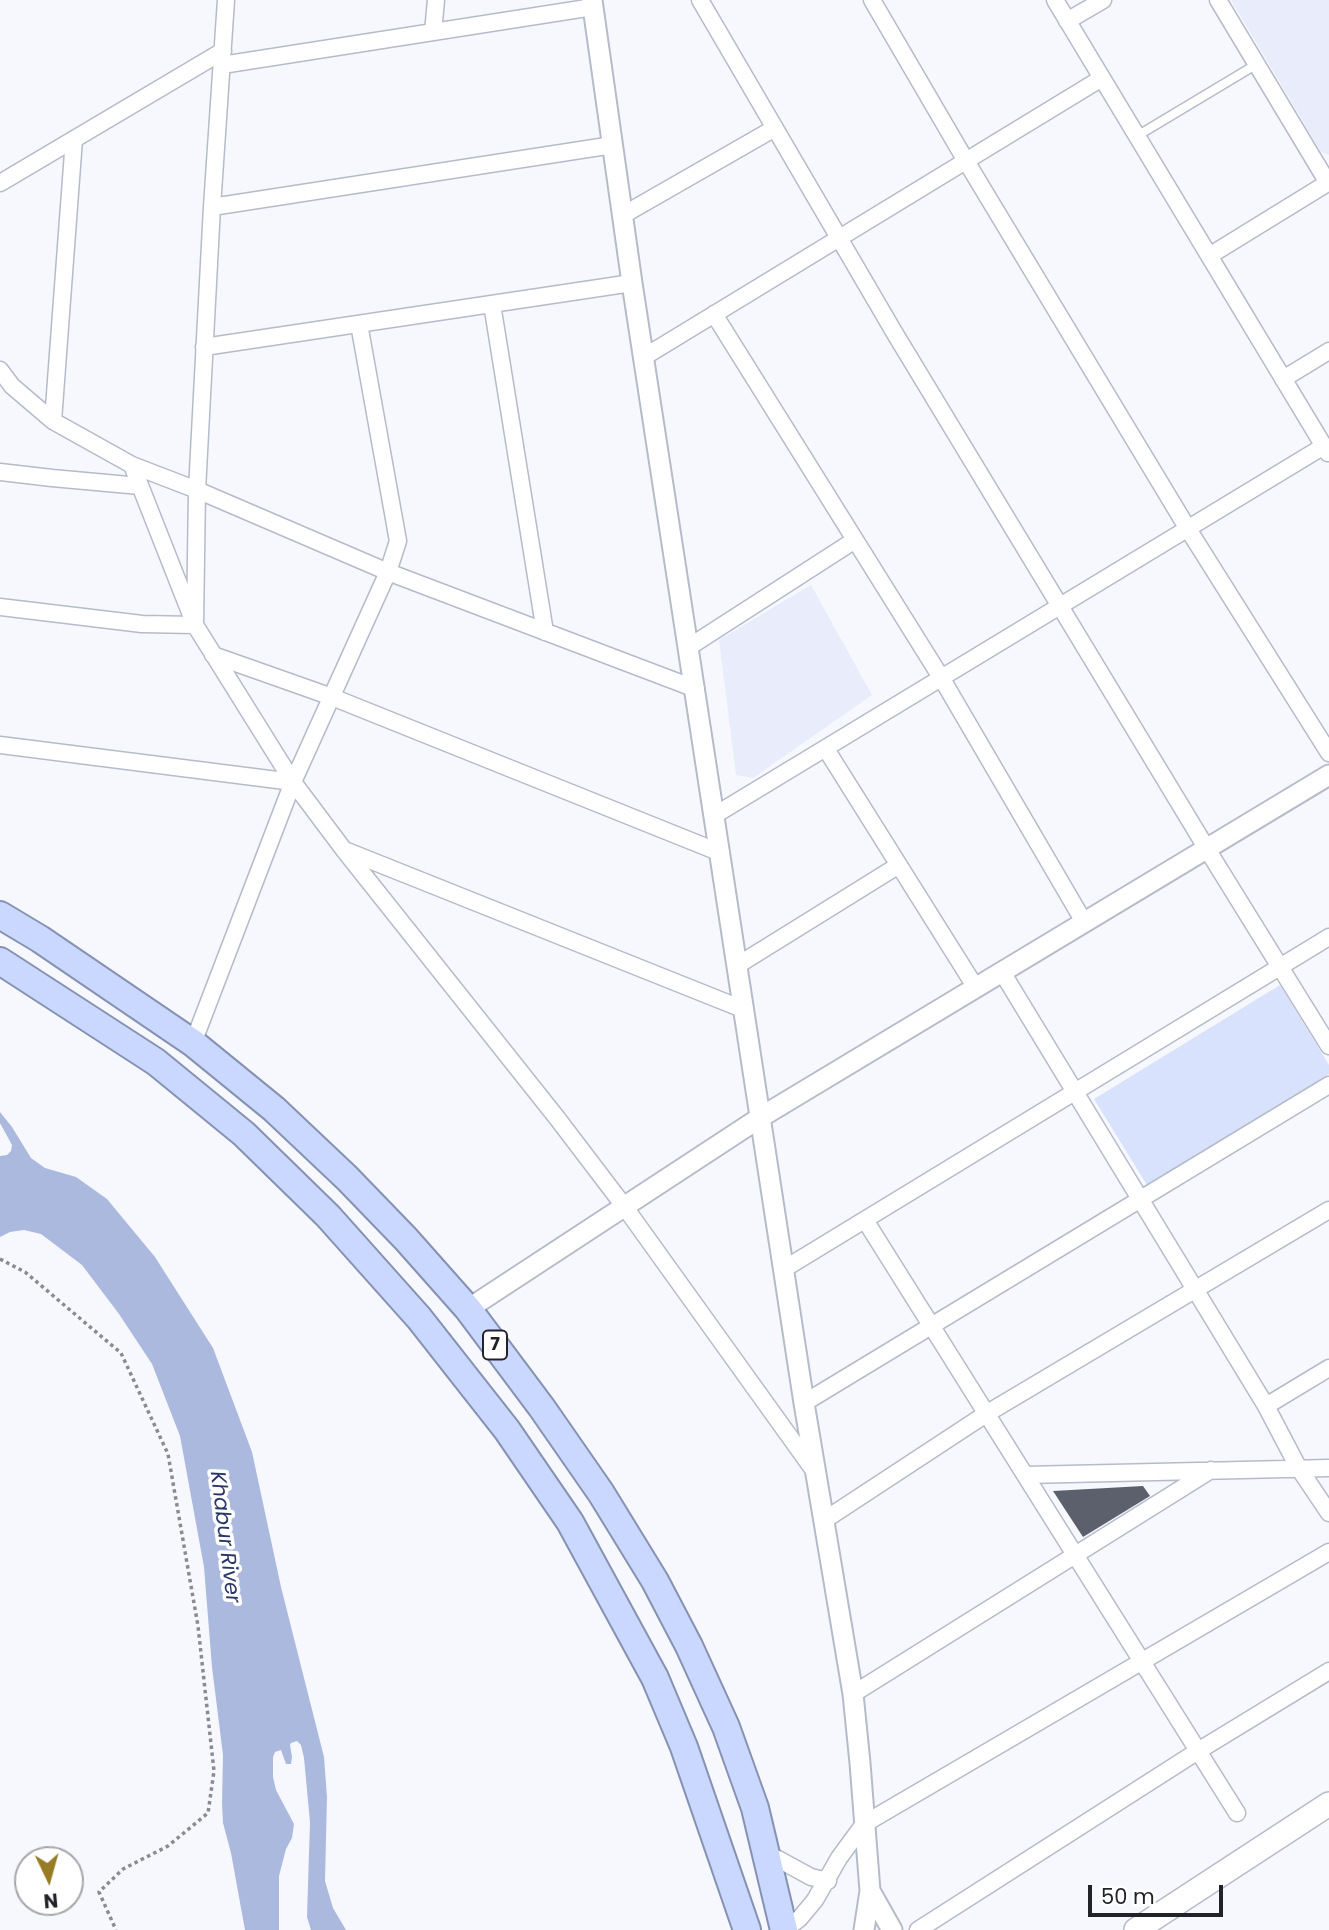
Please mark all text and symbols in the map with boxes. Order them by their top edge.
road number: 7 [483,1330,507,1360]
water label: Khabur River [203,1470,245,1604]
north arrow [14,1846,84,1916]
scale bar [1091,1870,1226,1914]
text: 50 m [1101,1882,1155,1911]
text: N [42,1886,59,1914]

